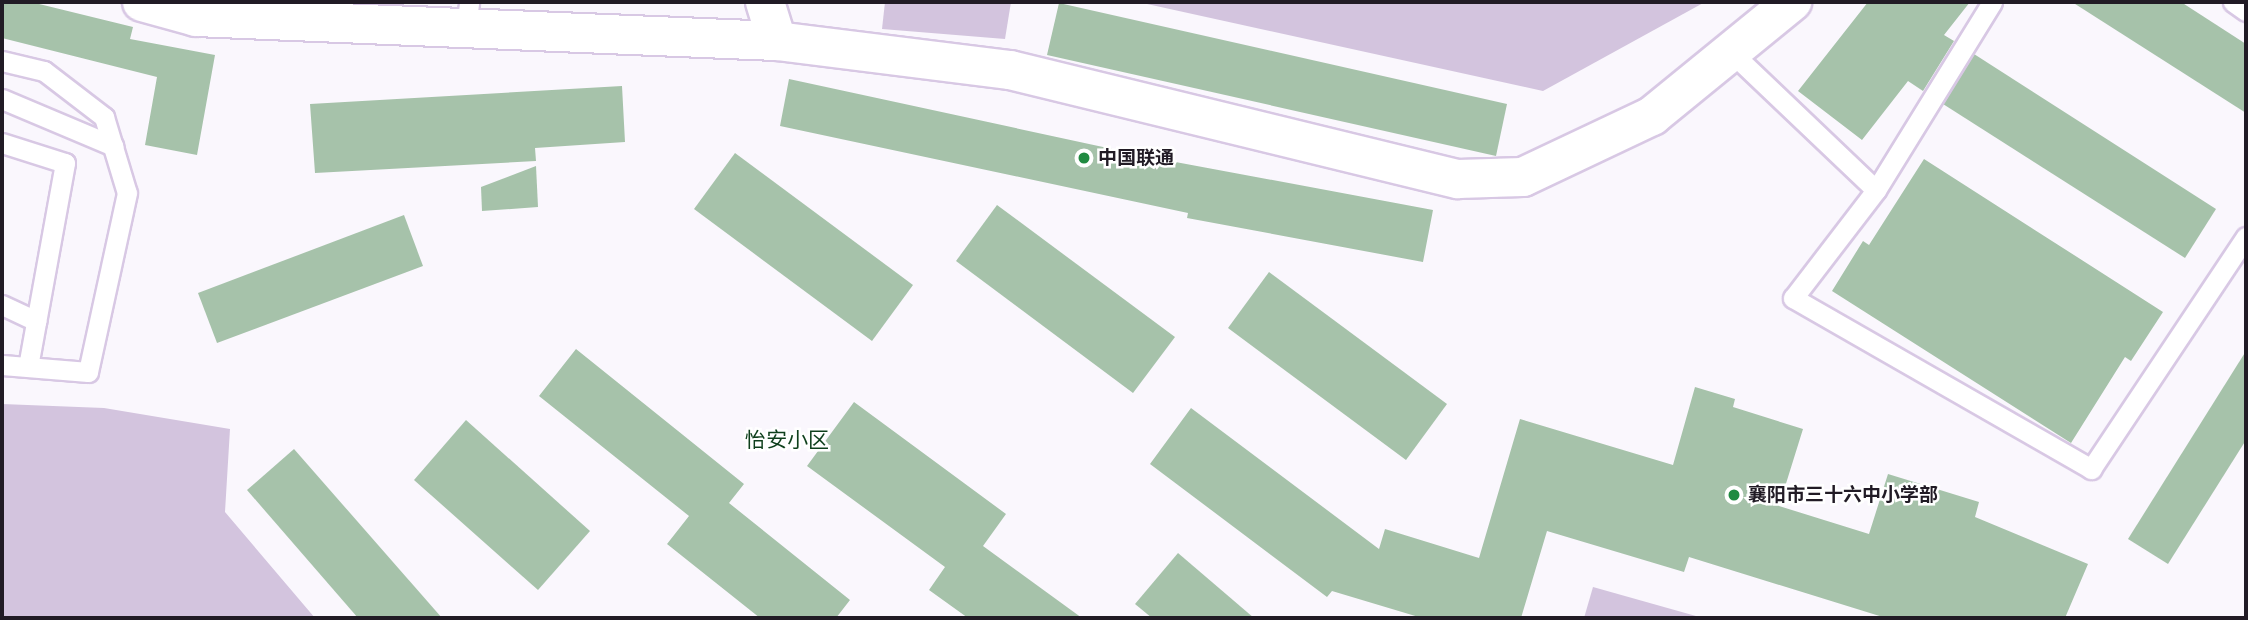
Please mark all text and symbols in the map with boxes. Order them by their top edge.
place label: 中国联通 [1098,147,1174,169]
marker: 中国联通 [1076,150,1092,166]
district label: 怡安小区 [745,427,829,453]
place label: 襄阳市三十六中小学部 [1748,484,1938,506]
marker: 襄阳市三十六中小学部 [1726,487,1742,503]

